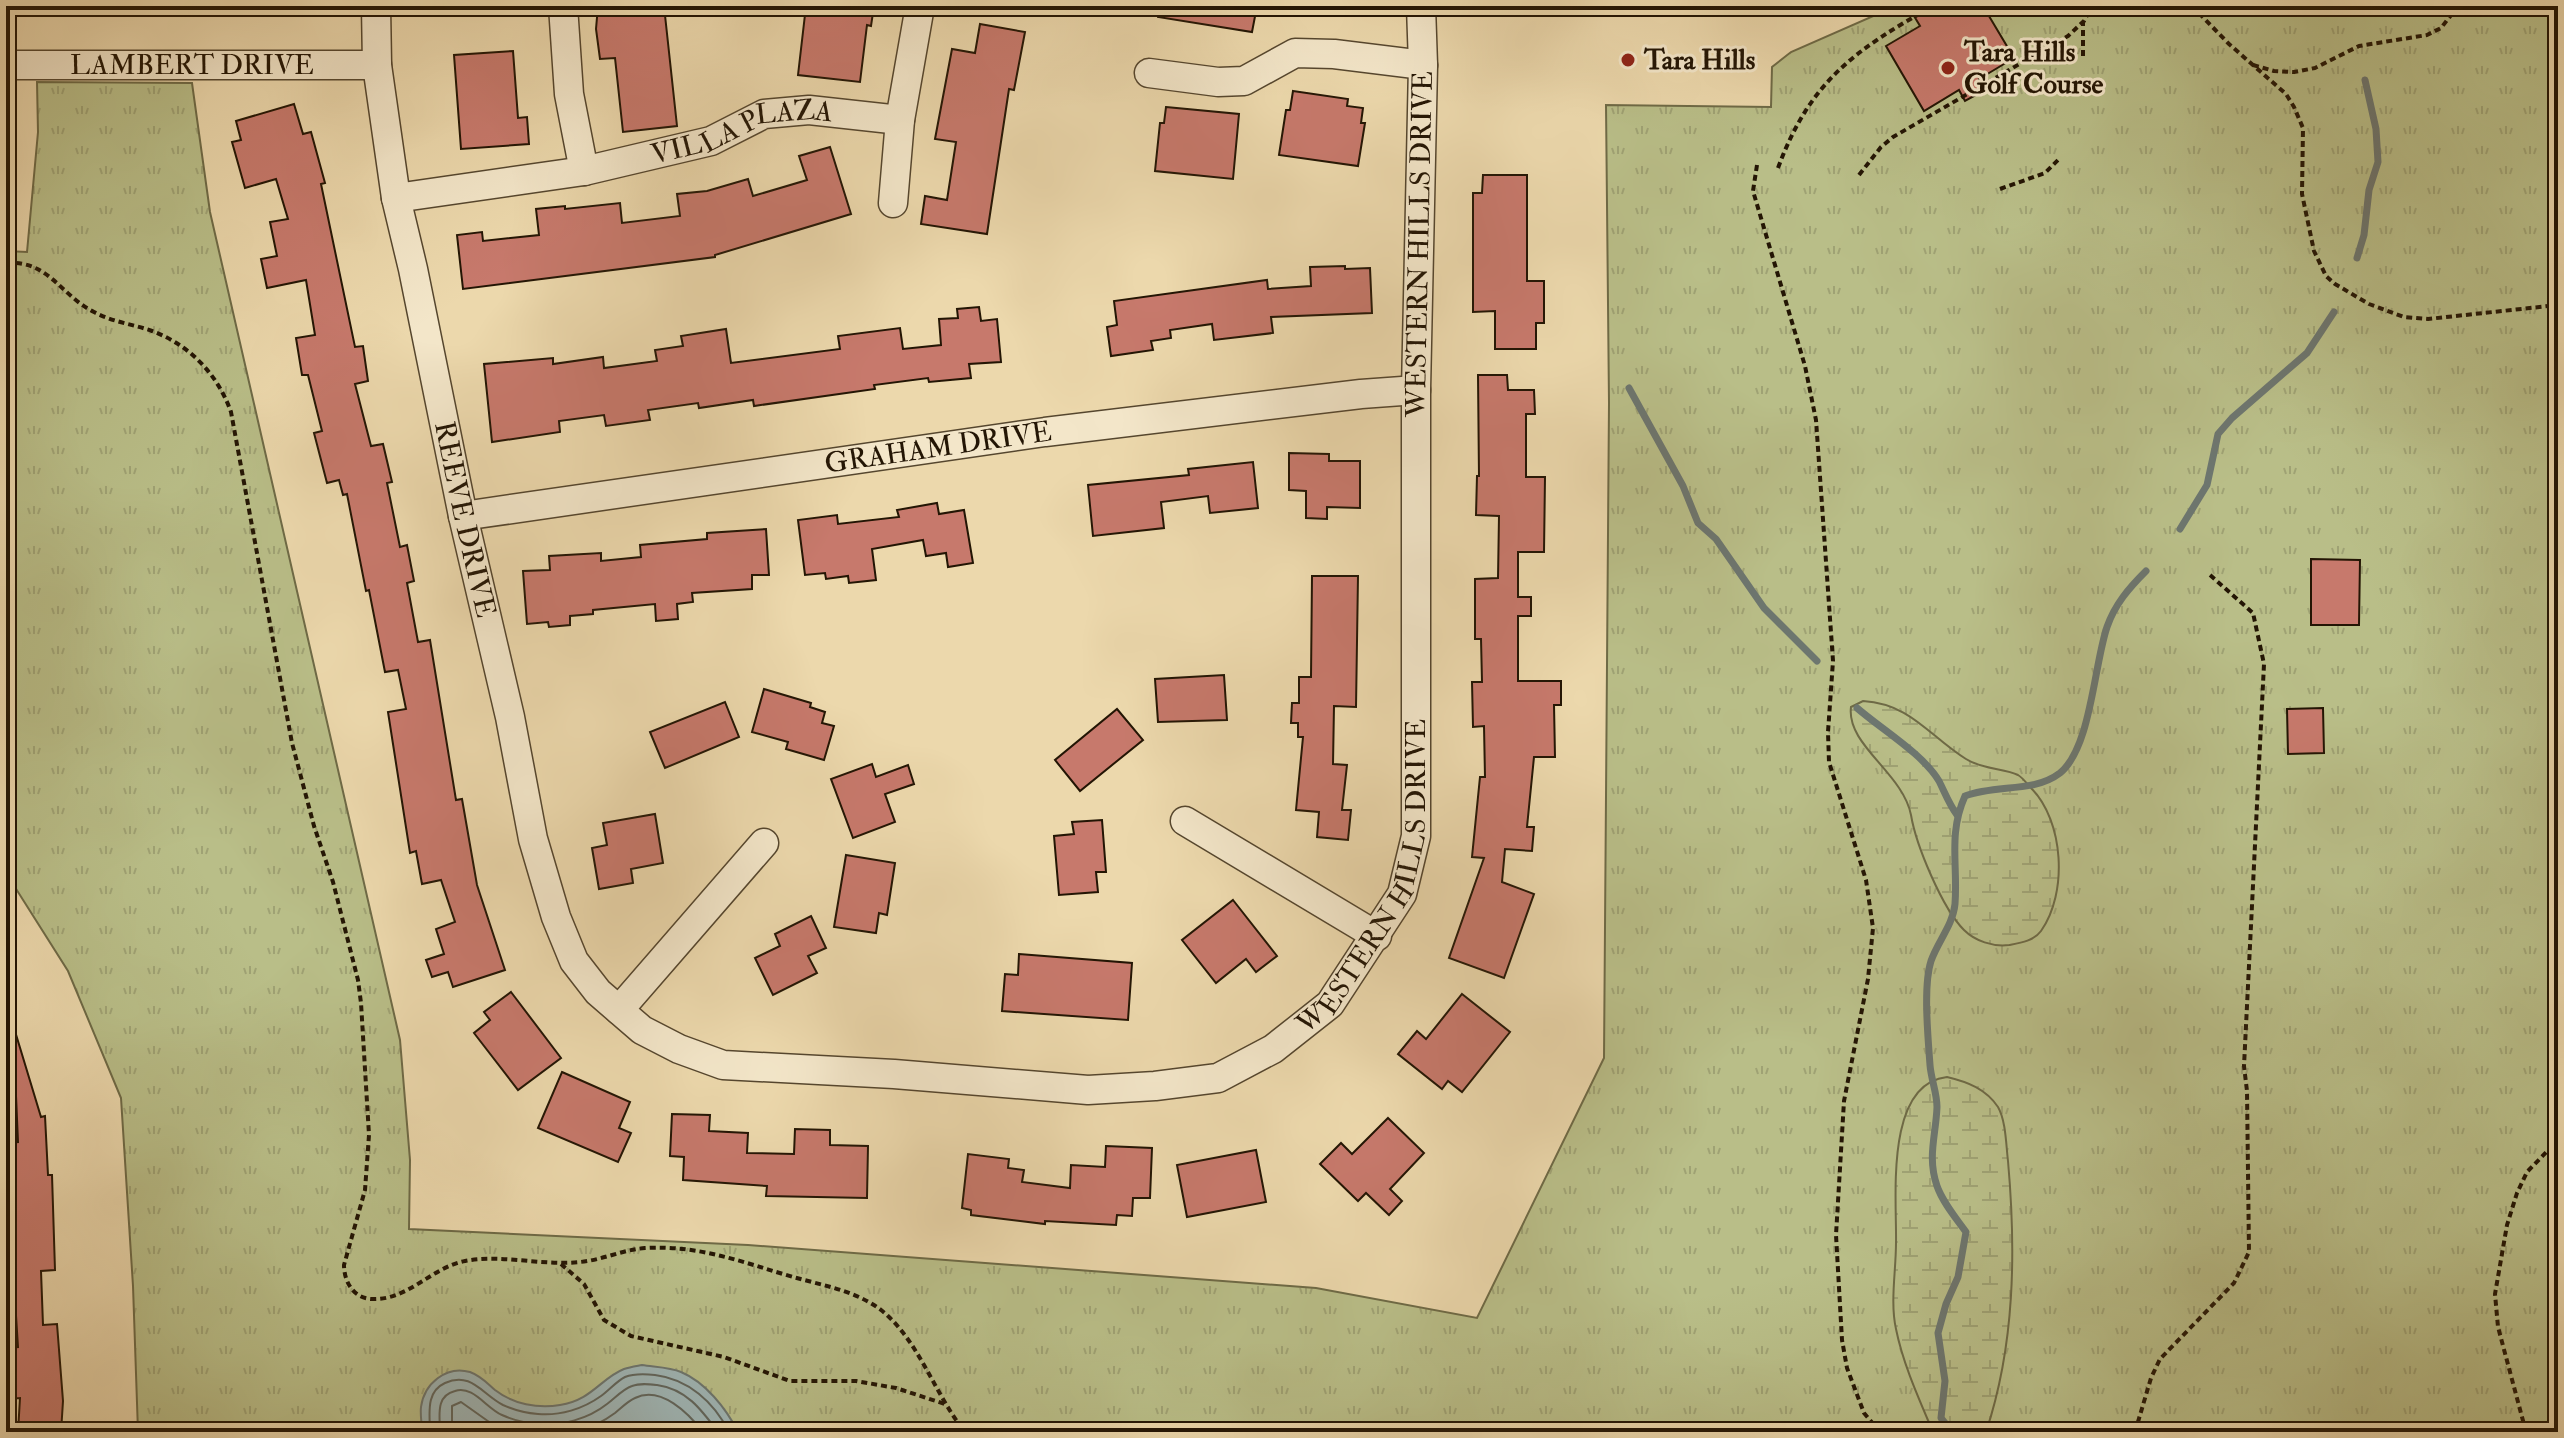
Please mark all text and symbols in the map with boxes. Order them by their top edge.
place label: Tara Hills Golf Course [1963,35,2104,102]
place label: Tara Hills [1643,43,1756,78]
street label: LAMBERT DRIVE [70,48,314,83]
marker: Tara Hills [1619,51,1637,69]
marker: Tara Hills Golf Course [1939,59,1957,77]
street label: WESTERN HILLS DRIVE [1399,71,1440,418]
street label: VILLA PLAZA [647,92,835,172]
street label: GRAHAM DRIVE [822,414,1054,481]
street label: REEVE DRIVE [427,418,504,621]
street label: WESTERN HILLS DRIVE [1288,719,1434,1042]

